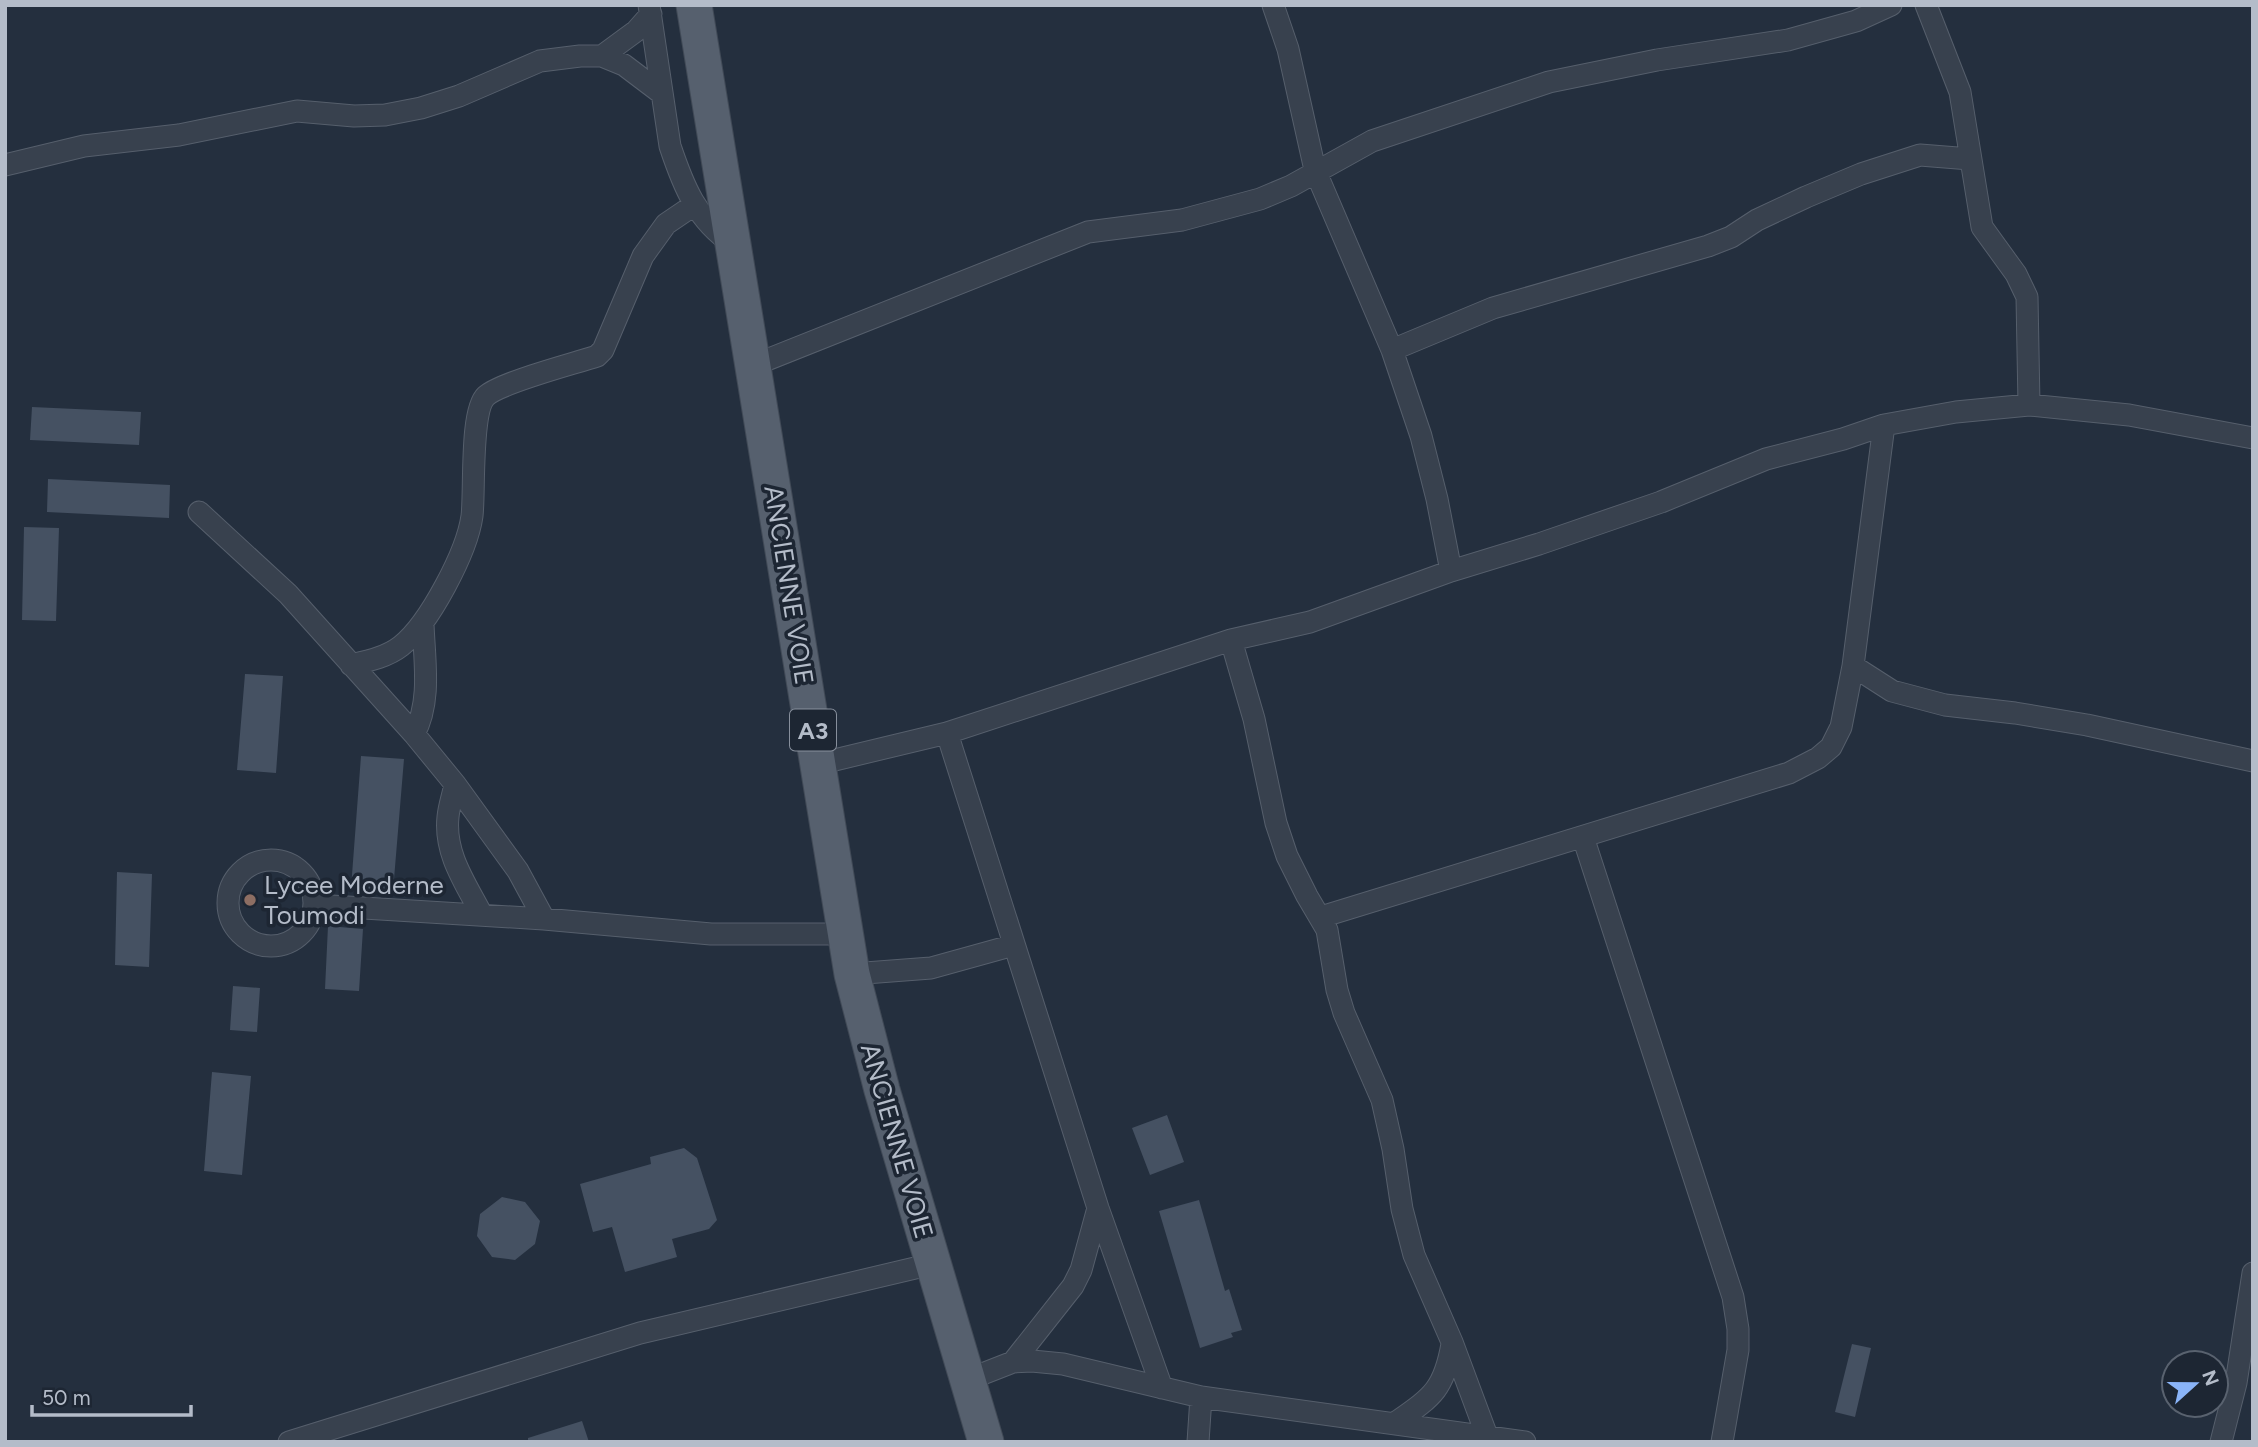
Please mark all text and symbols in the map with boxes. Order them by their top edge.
street label: ANCIENNE VOIE [757,483,821,687]
road number: A3 [790,710,836,750]
place label: Lycee Moderne Toumodi [264,869,444,931]
marker: Lycee Moderne Toumodi [242,892,258,908]
street label: ANCIENNE VOIE [854,1040,940,1242]
north arrow [2160,1349,2230,1419]
text: N [2197,1367,2224,1389]
scale bar [32,1374,191,1418]
text: 50 m [42,1385,91,1410]

